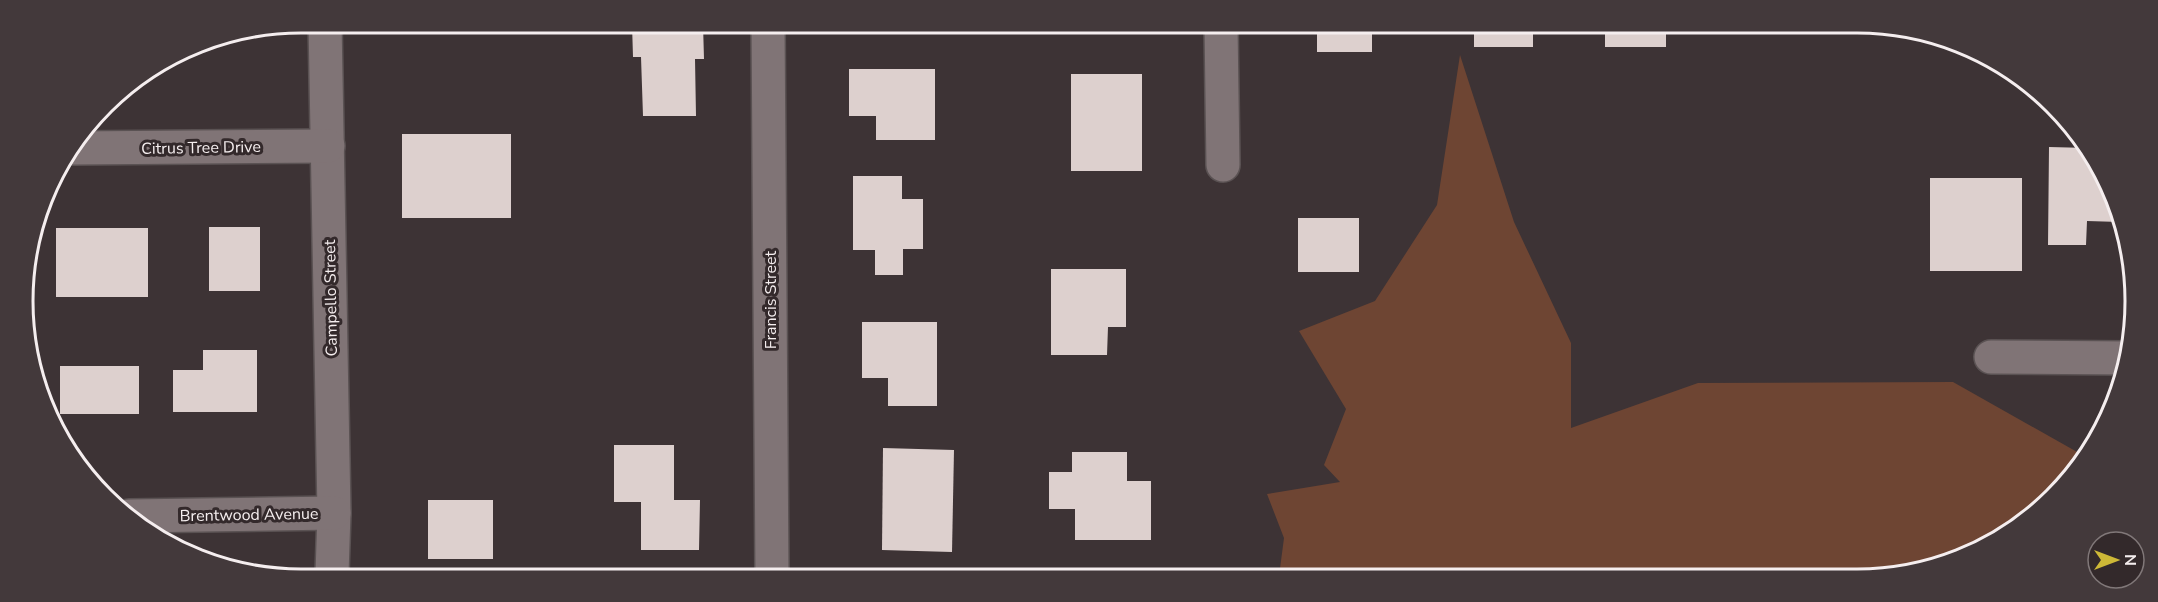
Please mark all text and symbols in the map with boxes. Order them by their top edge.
street label: Citrus Tree Drive [141,136,261,160]
street label: Campello Street [319,239,343,356]
street label: Francis Street [760,250,782,349]
street label: Brentwood Avenue [179,503,319,527]
north arrow [2086,530,2146,590]
text: N [2119,554,2141,566]

